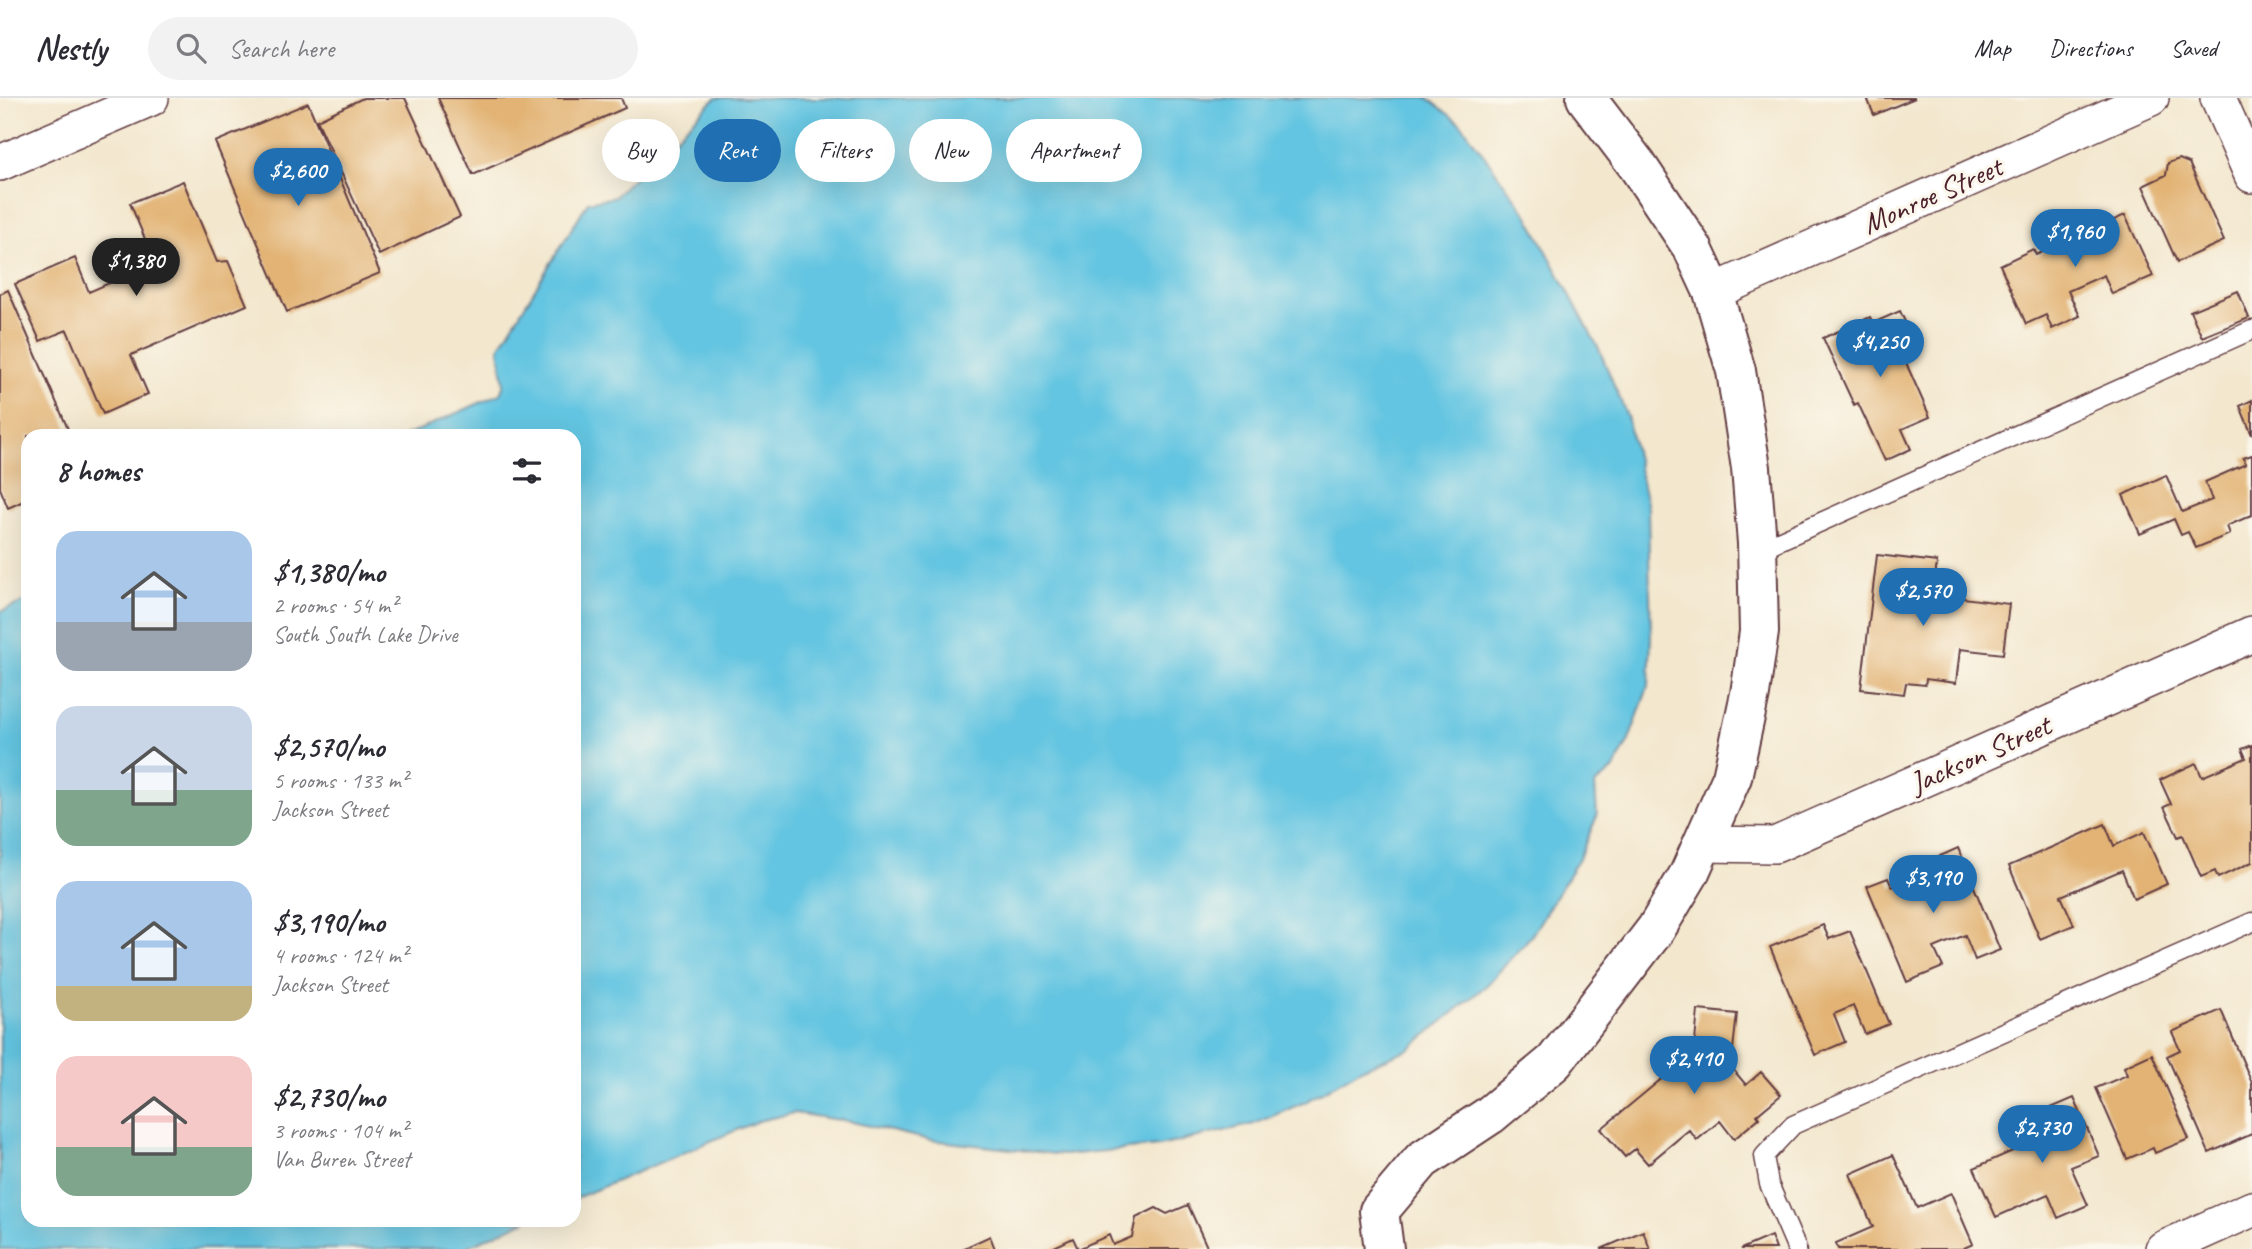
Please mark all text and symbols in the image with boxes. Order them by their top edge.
search box [148,17,638,80]
text: Nestly [35,27,106,69]
icon: search [172,29,210,67]
text: Search here [228,32,334,65]
text: Map [1974,33,2011,63]
text: Directions [2049,33,2132,63]
text: Saved [2170,33,2217,63]
chip: Buy [602,119,680,182]
chip: Rent [694,119,781,182]
chip: Filters [795,119,895,182]
chip: New [909,119,992,182]
chip: Apartment [1006,119,1142,182]
street label: Monroe Street [1856,146,2011,243]
pin: $2,600 [241,148,355,208]
text: $2,600 [270,156,326,185]
pin: $1,960 [2018,209,2132,269]
text: $1,960 [2047,217,2103,246]
pin: $1,380 [79,238,193,298]
text: $1,380 [108,246,164,275]
pin: $4,250 [1823,320,1937,379]
text: $4,250 [1852,327,1908,356]
text: 8 homes [56,452,141,490]
icon: filters [508,452,546,490]
text: $1,380/mo [273,553,385,591]
icon: home [112,559,196,643]
pin: $2,570 [1866,568,1980,628]
text: $2,570 [1895,576,1951,605]
text: 2 rooms · 54 m² [273,591,397,620]
text: South South Lake Drive [273,620,458,649]
street label: Jackson Street [1902,705,2059,803]
text: $2,570/mo [273,728,384,766]
icon: home [112,734,196,818]
text: 5 rooms · 133 m² [273,766,408,795]
text: Jackson Street [273,795,388,824]
pin: $3,190 [1876,856,1990,915]
text: $3,190 [1905,863,1961,892]
text: $3,190/mo [273,903,385,941]
icon: home [112,909,196,993]
text: 4 rooms · 124 m² [273,941,408,970]
text: Jackson Street [273,970,388,999]
pin: $2,410 [1637,1037,1751,1096]
text: $2,410 [1666,1044,1722,1073]
text: $2,730/mo [273,1078,385,1116]
icon: home [112,1084,196,1168]
pin: $2,730 [1985,1105,2099,1165]
text: $2,730 [2014,1113,2070,1142]
text: 3 rooms · 104 m² [273,1116,408,1145]
text: Van Buren Street [273,1145,410,1174]

